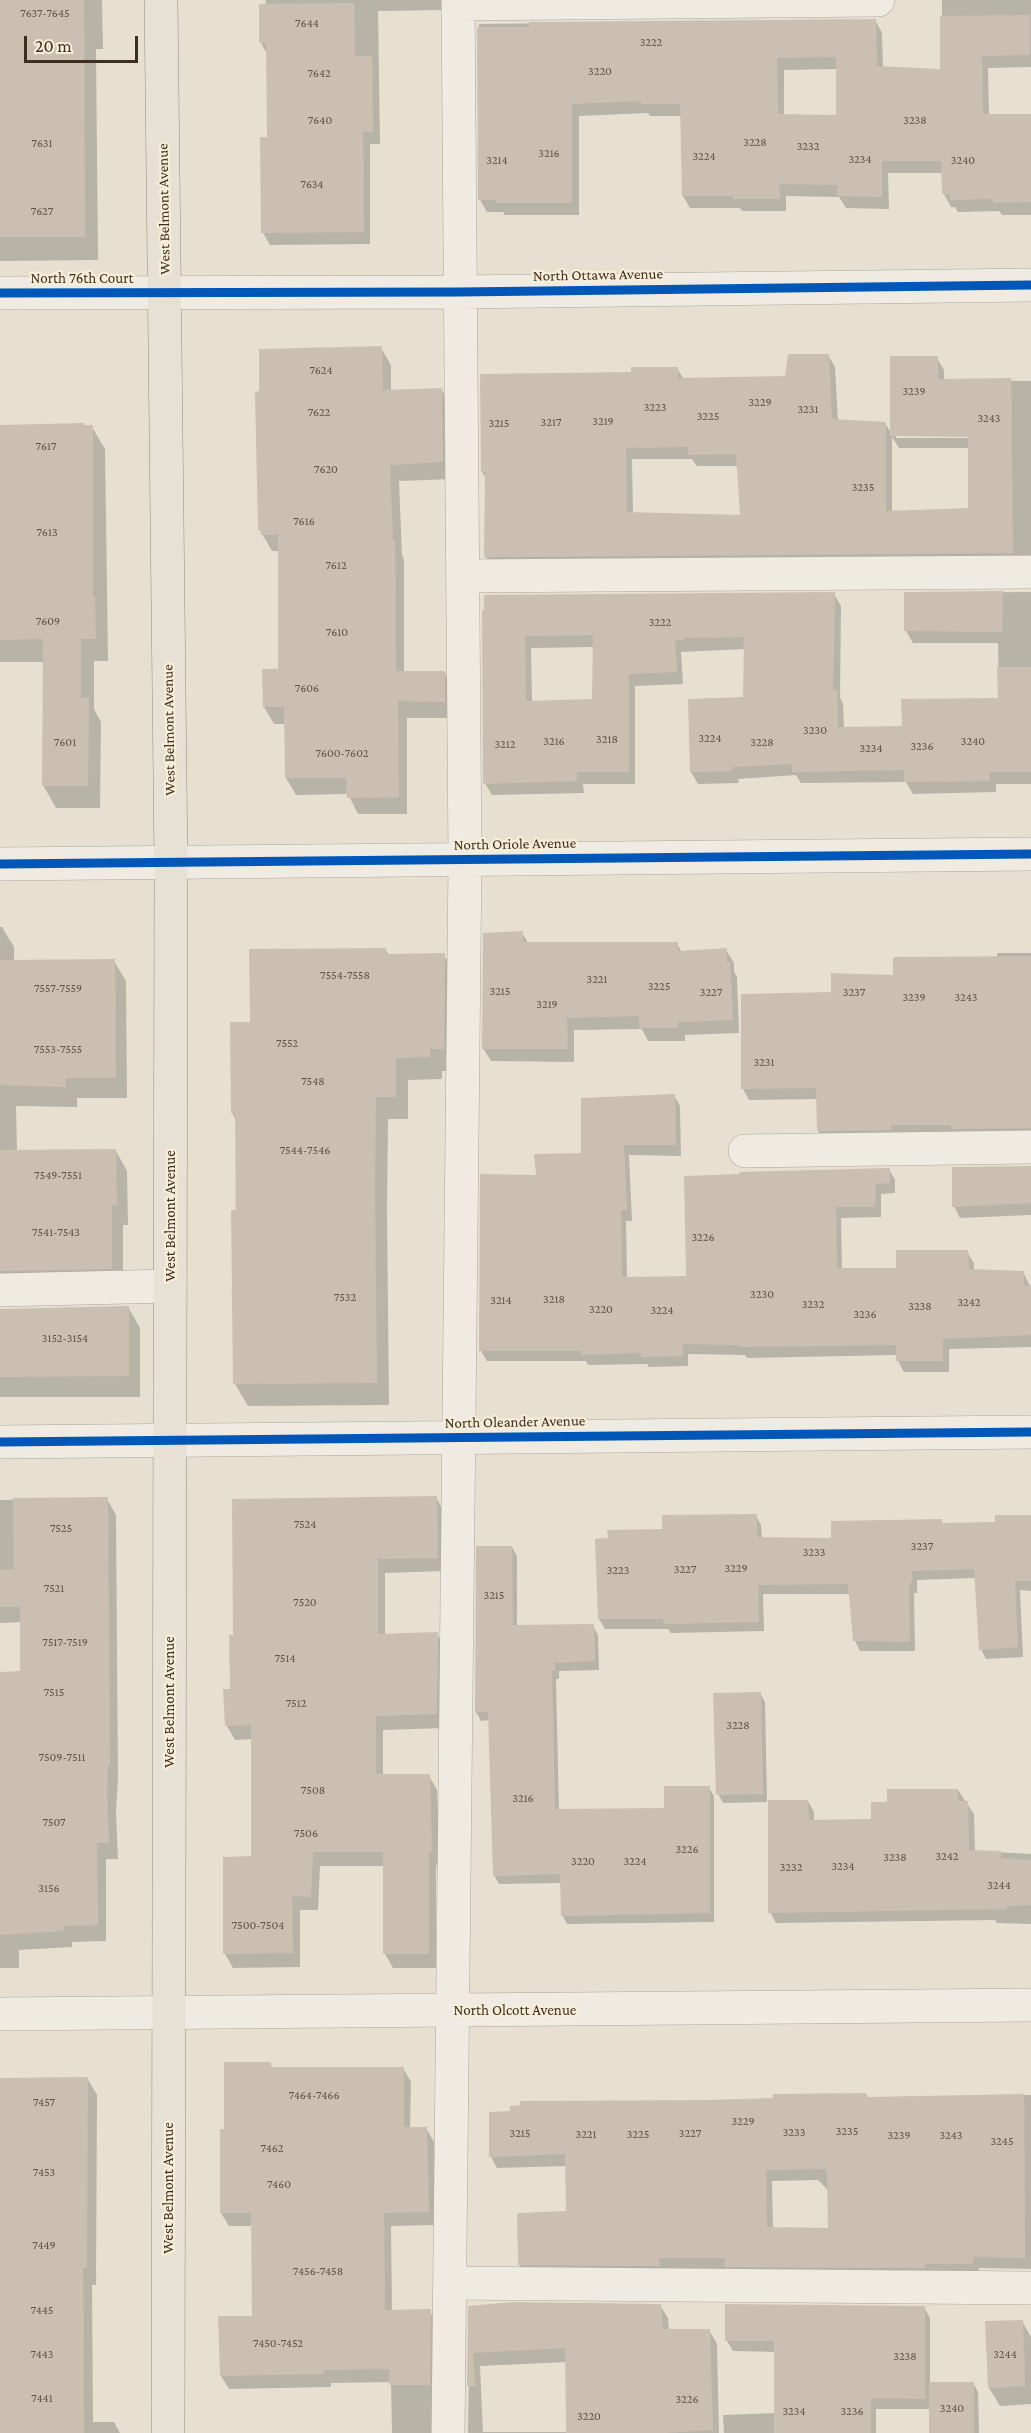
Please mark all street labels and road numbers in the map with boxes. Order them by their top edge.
street label: West Belmont Avenue [154,143,174,275]
street label: North Ottawa Avenue [533,265,663,285]
street label: North 76th Court [31,269,133,287]
street label: West Belmont Avenue [159,664,179,796]
street label: North Oriole Avenue [454,834,576,854]
street label: West Belmont Avenue [161,1150,179,1282]
street label: North Oleander Avenue [444,1412,586,1432]
street label: West Belmont Avenue [160,1636,178,1768]
street label: North Olcott Avenue [454,2001,576,2019]
street label: West Belmont Avenue [159,2122,177,2254]

